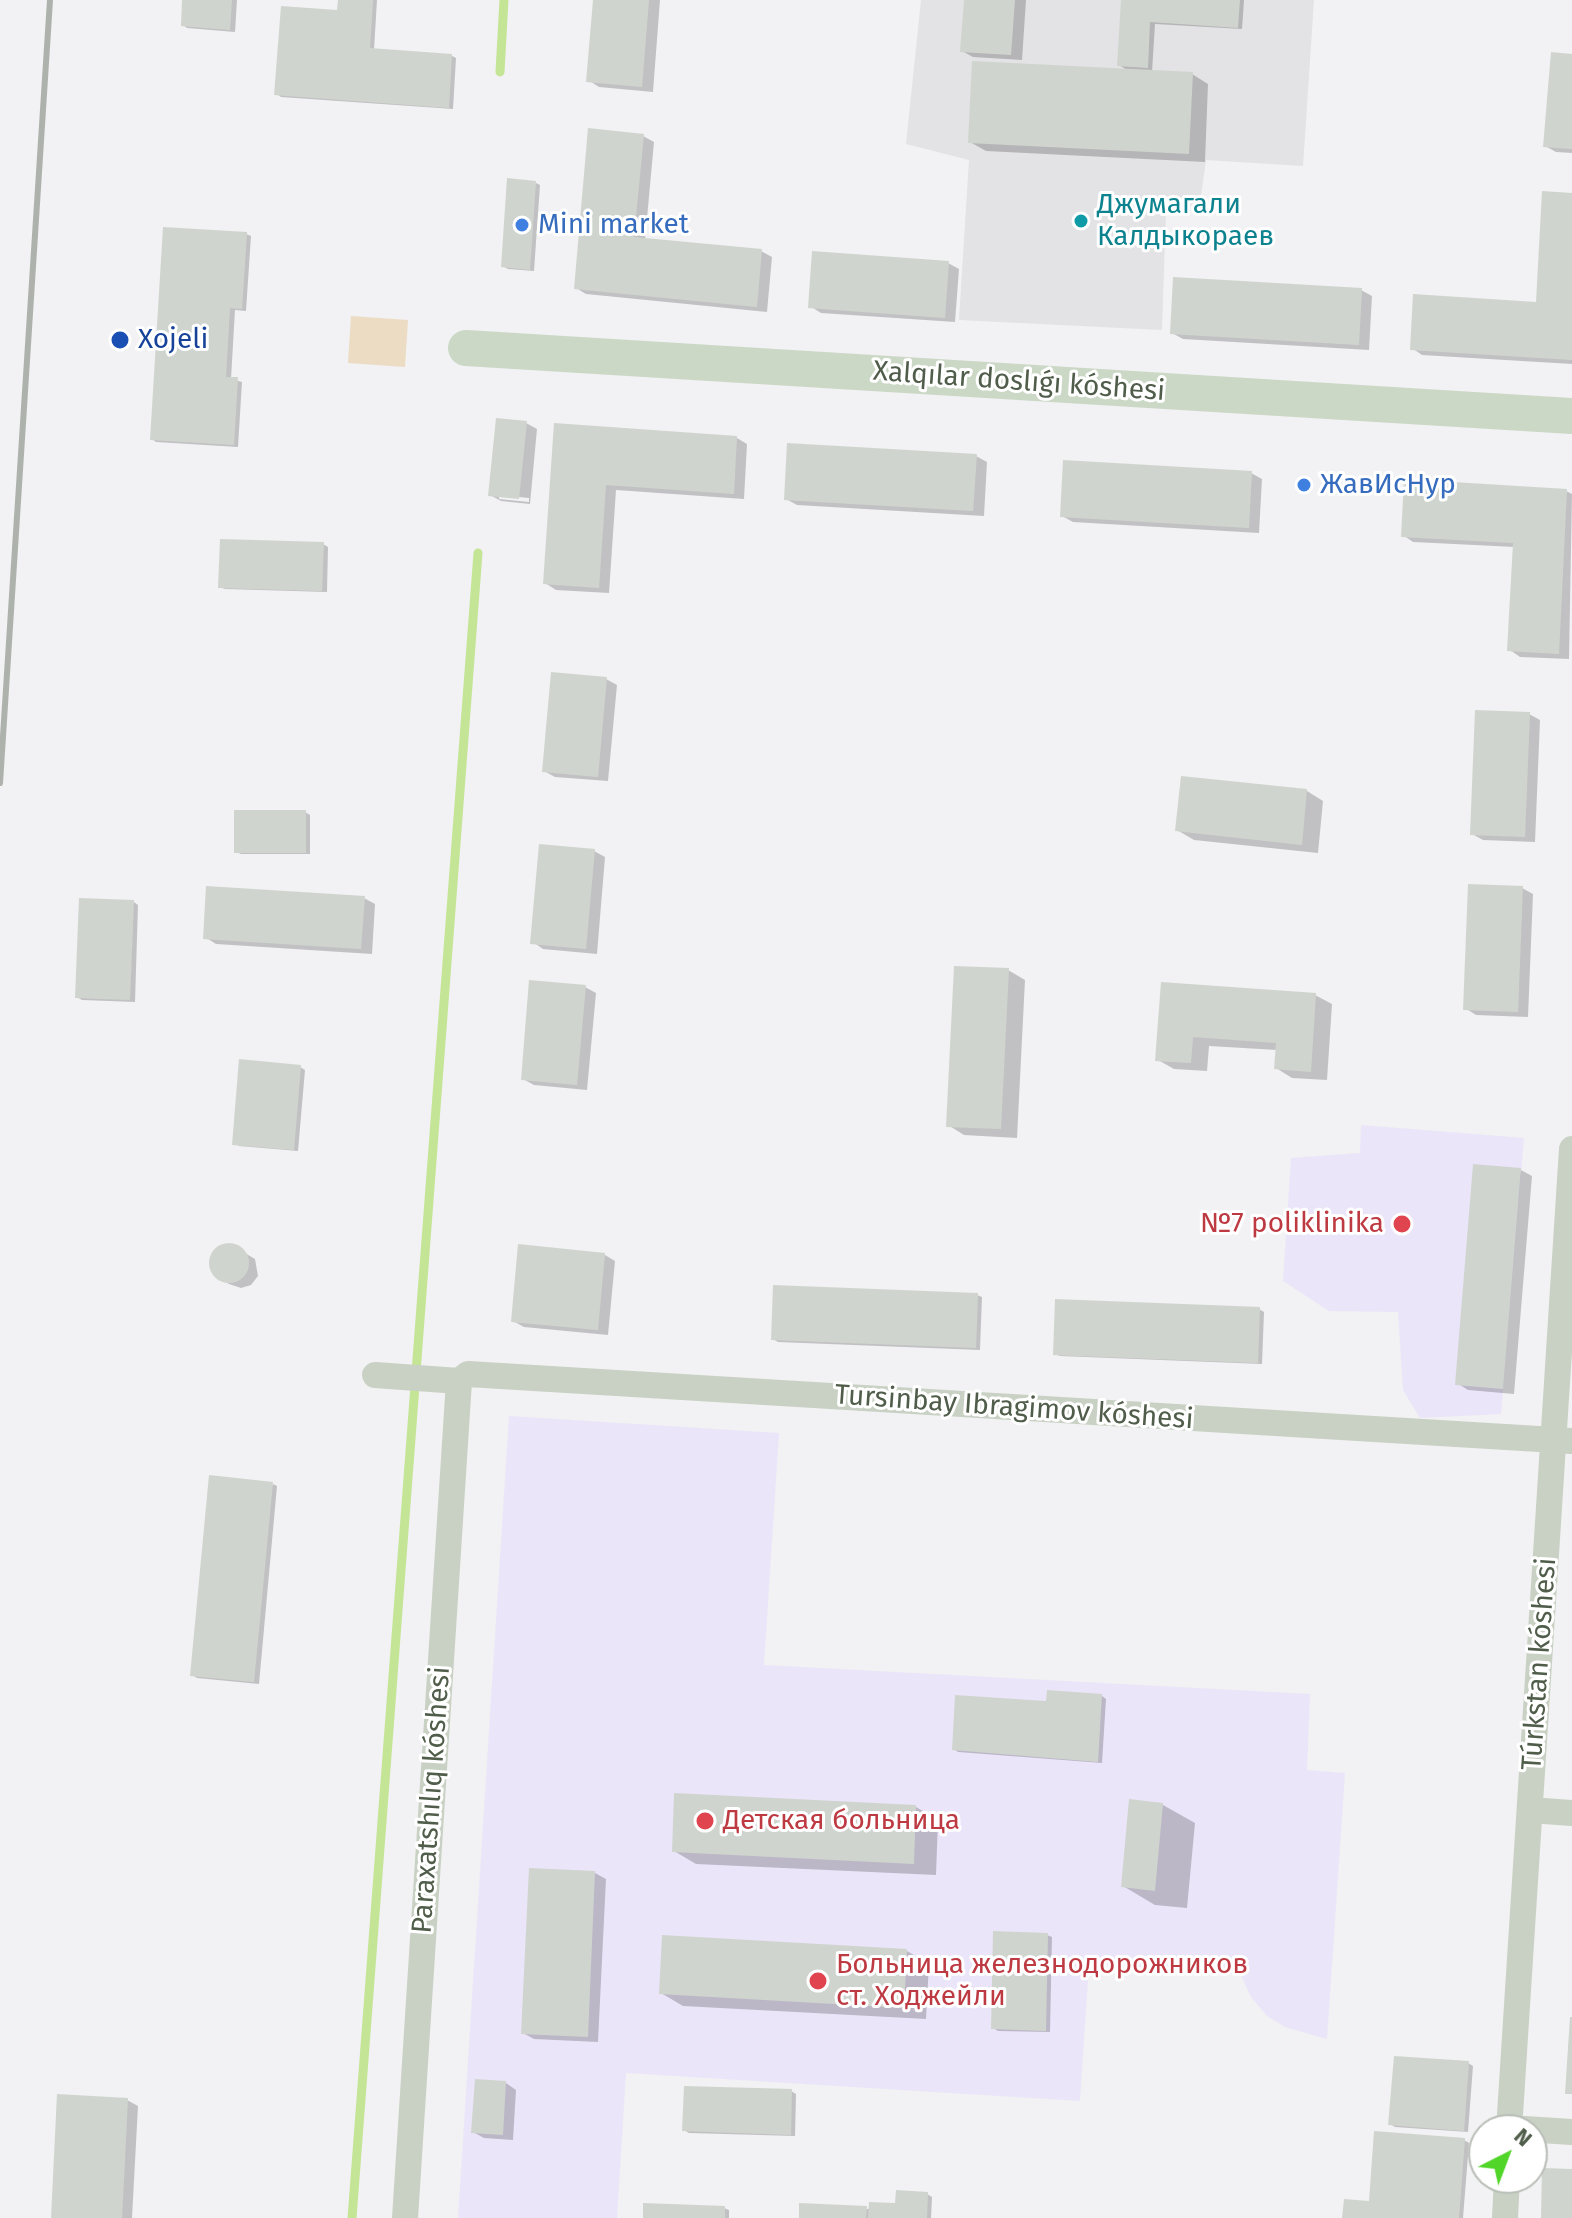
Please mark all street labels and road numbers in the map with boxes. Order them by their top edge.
street label: Xalqılar doslıǵı kóshesi [872,355,1166,409]
street label: Tursinbay Ibragimov kóshesi [834,1379,1194,1437]
street label: Túrkstan kóshesi [1516,1557,1564,1771]
street label: Paraxatshılıq kóshesi [406,1665,458,1935]

